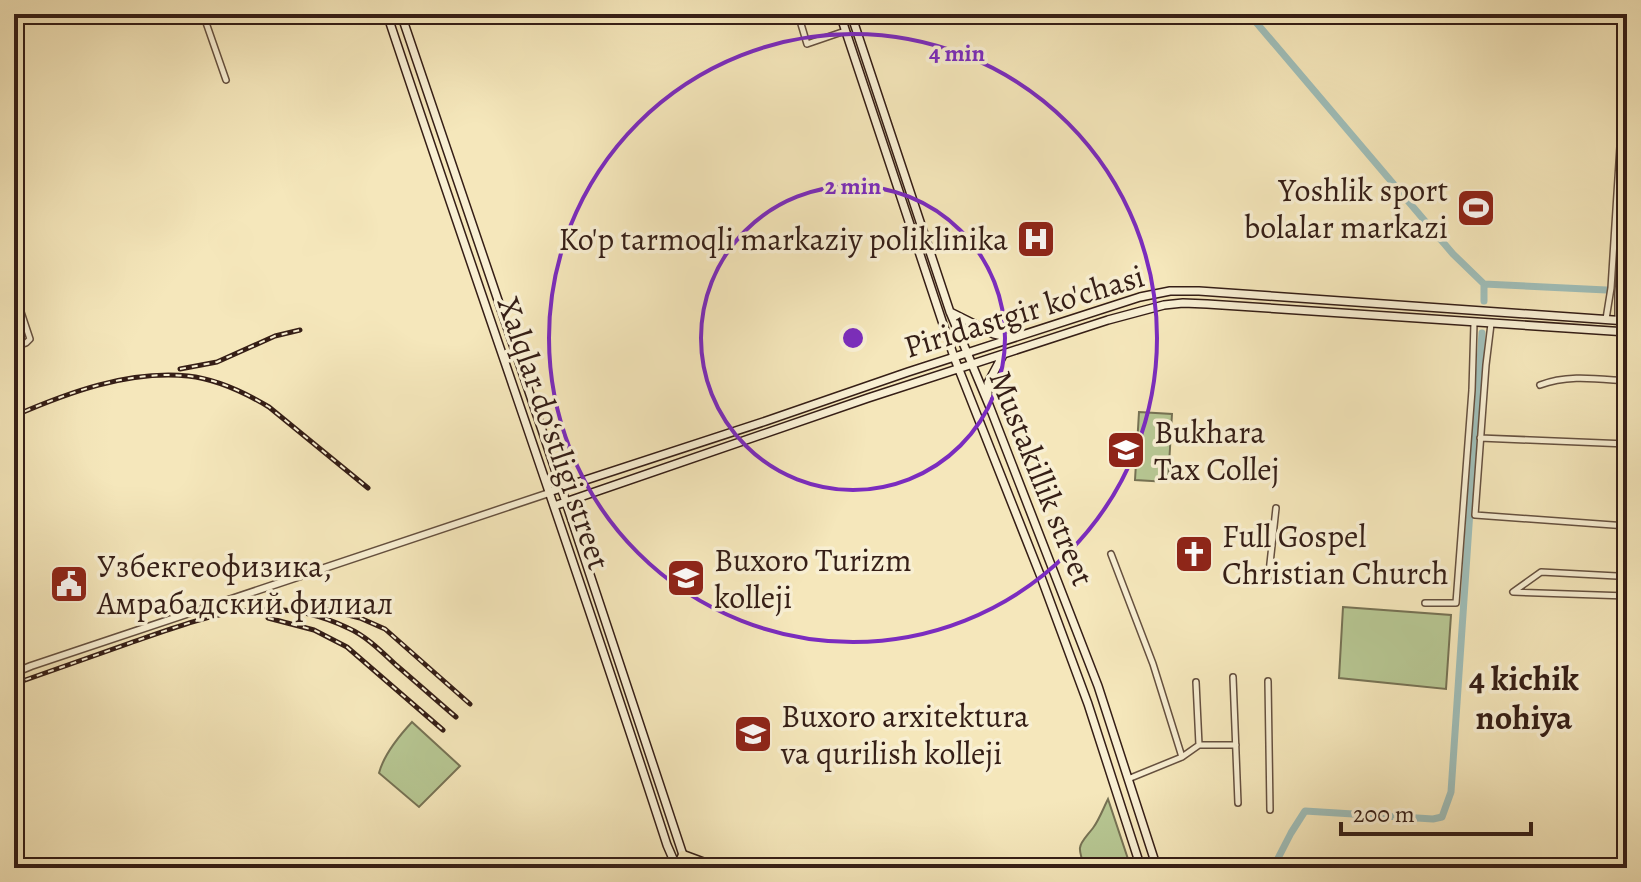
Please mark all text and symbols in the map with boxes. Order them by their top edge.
text: 4 min [929,37,986,69]
place label: Yoshlik sport bolalar markazi [1244,168,1448,249]
text: 2 min [825,170,882,202]
sports icon: Yoshlik sport bolalar markazi [1455,187,1497,229]
place label: Ko'p tarmoqli markaziy poliklinika [559,217,1008,261]
hospital icon: Ko'p tarmoqli markaziy poliklinika [1015,218,1057,260]
street label: Piridastgir ko'chasi [898,254,1150,368]
street label: Xalqlar doʻstligi street [487,291,621,575]
centre of rings [839,324,867,352]
street label: Mustakillik street [979,364,1105,592]
place label: Bukhara Tax Collej [1154,410,1280,491]
school or university icon: Bukhara Tax Collej [1105,429,1147,471]
place label: Full Gospel Christian Church [1222,514,1449,595]
church icon: Full Gospel Christian Church [1173,533,1215,575]
place label: Buxoro Turizm kolleji [714,538,912,619]
place label: Узбекгеофизика, Амрабадский филиал [96,544,393,625]
school or university icon: Buxoro Turizm kolleji [665,557,707,599]
public building icon: Узбекгеофизика, Амрабадский филиал [48,563,90,605]
district label: 4 kichik nohiya [1469,655,1579,741]
place label: Buxoro arxitektura va qurilish kolleji [780,694,1029,775]
school or university icon: Buxoro arxitektura va qurilish kolleji [732,713,774,755]
scale bar [1341,786,1531,836]
text: 200 m [1353,798,1415,830]

